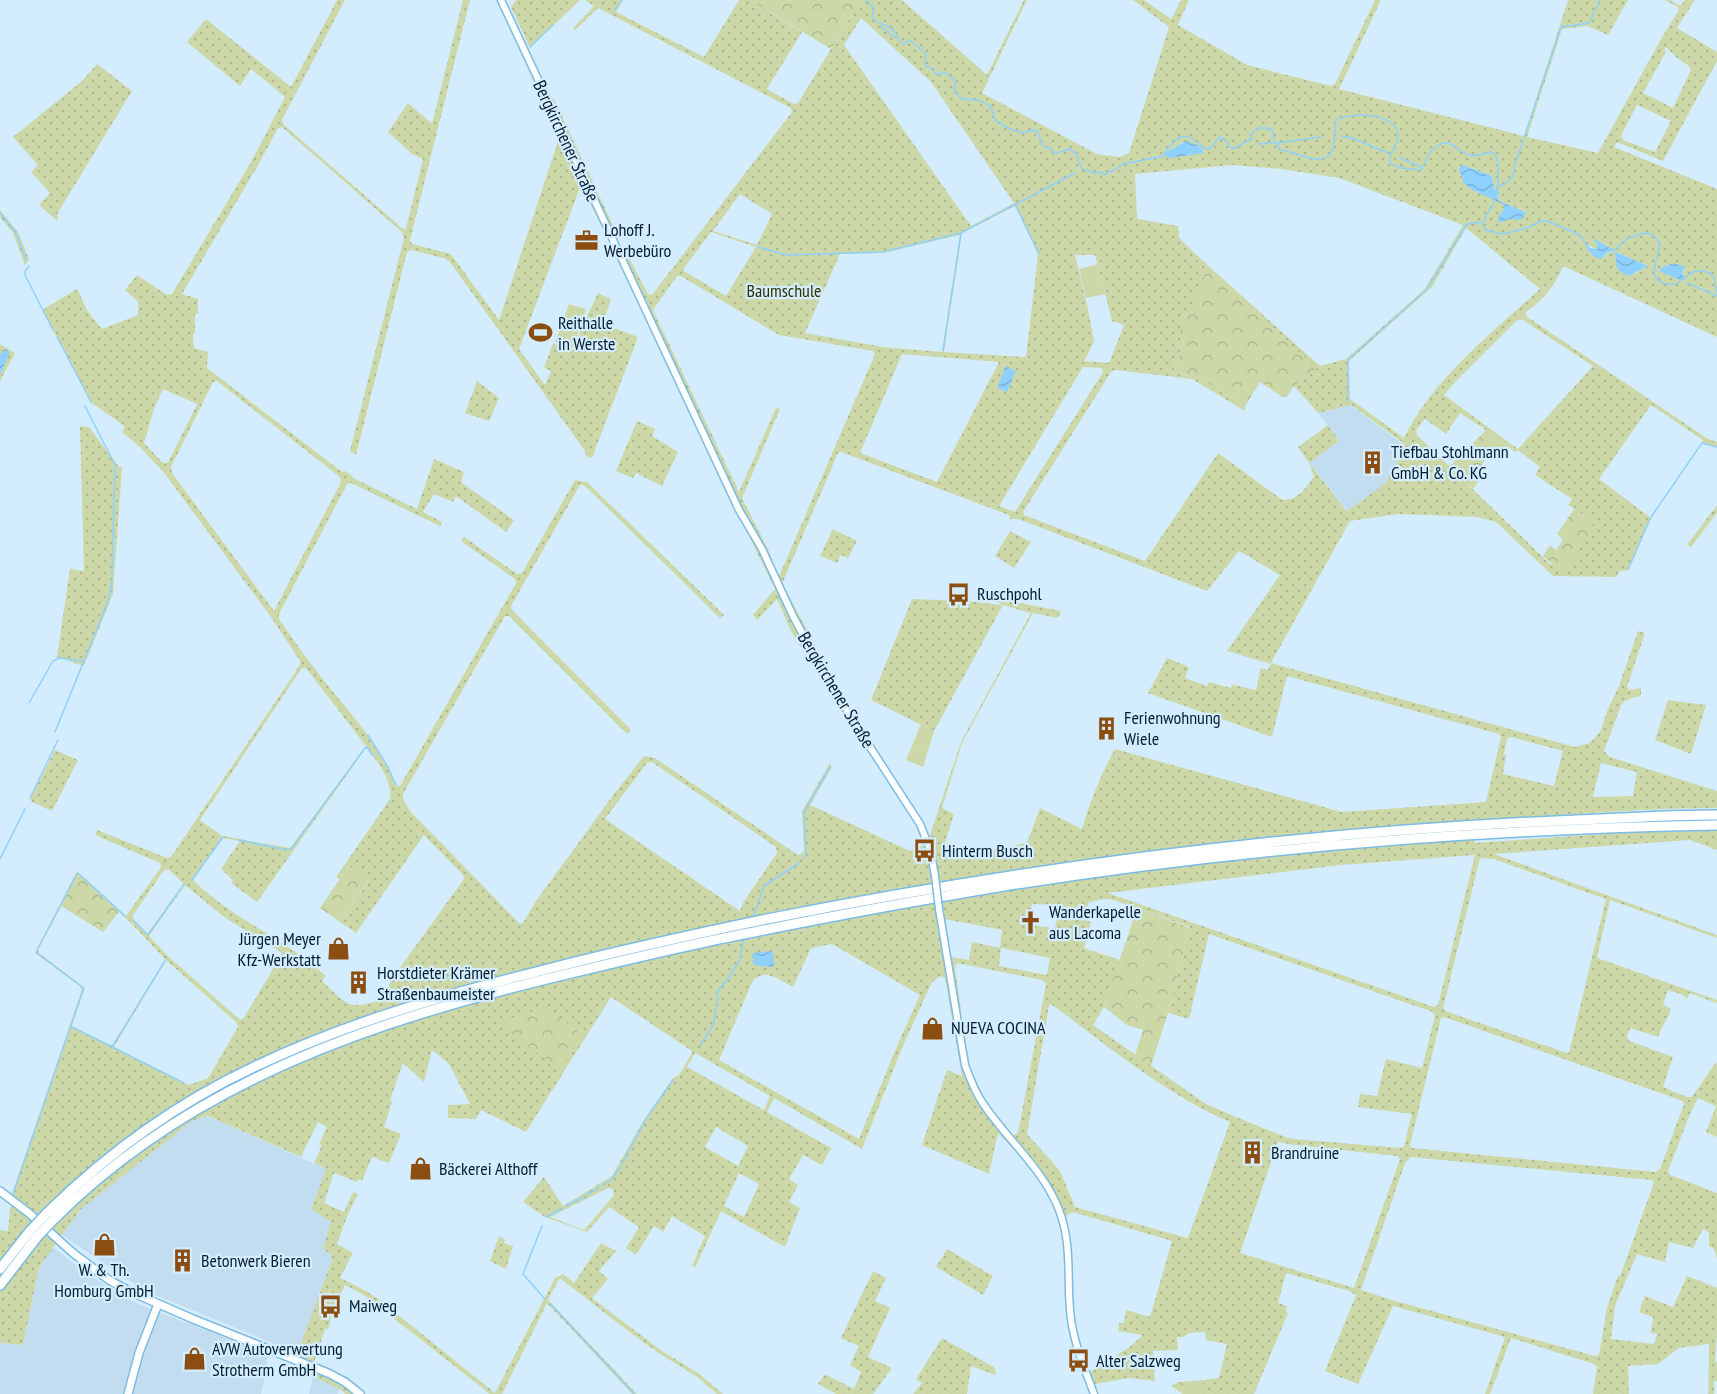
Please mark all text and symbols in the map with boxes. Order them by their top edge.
street label: Bergkirchener Straße [528,76,605,205]
place label: Lohoff J. Werbebüro [604,218,672,262]
office icon: Lohoff J. Werbebüro [573,227,599,253]
park label: Baumschule [746,279,822,302]
place label: Reithalle in Werste [558,311,615,355]
sports icon: Reithalle in Werste [527,320,553,346]
place label: Tiefbau Stohlmann GmbH & Co. KG [1391,440,1509,484]
building icon: Tiefbau Stohlmann GmbH & Co. KG [1360,449,1386,475]
bus stop icon: Ruschpohl [946,581,972,607]
place label: Ruschpohl [977,582,1042,605]
street label: Bergkirchener Straße [793,628,880,752]
place label: Ferienwohnung Wiele [1124,706,1221,750]
building icon: Ferienwohnung Wiele [1093,715,1119,741]
bus stop icon: Hinterm Busch [911,838,937,864]
place label: Hinterm Busch [942,839,1033,862]
place label: Wanderkapelle aus Lacoma [1049,900,1141,944]
church icon: Wanderkapelle aus Lacoma [1018,909,1044,935]
place label: Jürgen Meyer Kfz-Werkstatt [238,927,321,971]
shop icon: Jürgen Meyer Kfz-Werkstatt [326,936,352,962]
place label: Horstdieter Krämer Straßenbaumeister [377,961,495,1005]
building icon: Horstdieter Krämer Straßenbaumeister [346,970,372,996]
shop icon: NUEVA COCINA [920,1015,946,1041]
place label: NUEVA COCINA [951,1016,1046,1039]
building icon: Brandruine [1240,1140,1266,1166]
place label: Brandruine [1271,1141,1339,1164]
shop icon: Bäckerei Althoff [408,1156,434,1182]
place label: Bäckerei Althoff [439,1157,539,1180]
shop icon: W. & Th. Homburg GmbH [91,1231,117,1257]
building icon: Betonwerk Bieren [170,1248,196,1274]
place label: Betonwerk Bieren [201,1249,311,1272]
place label: W. & Th. Homburg GmbH [54,1258,154,1302]
bus stop icon: Maiweg [318,1293,344,1319]
place label: Maiweg [349,1294,397,1317]
place label: AVW Autoverwertung Strotherm GmbH [212,1337,343,1381]
shop icon: AVW Autoverwertung Strotherm GmbH [181,1346,207,1372]
bus stop icon: Alter Salzweg [1065,1348,1091,1374]
place label: Alter Salzweg [1096,1349,1181,1372]

